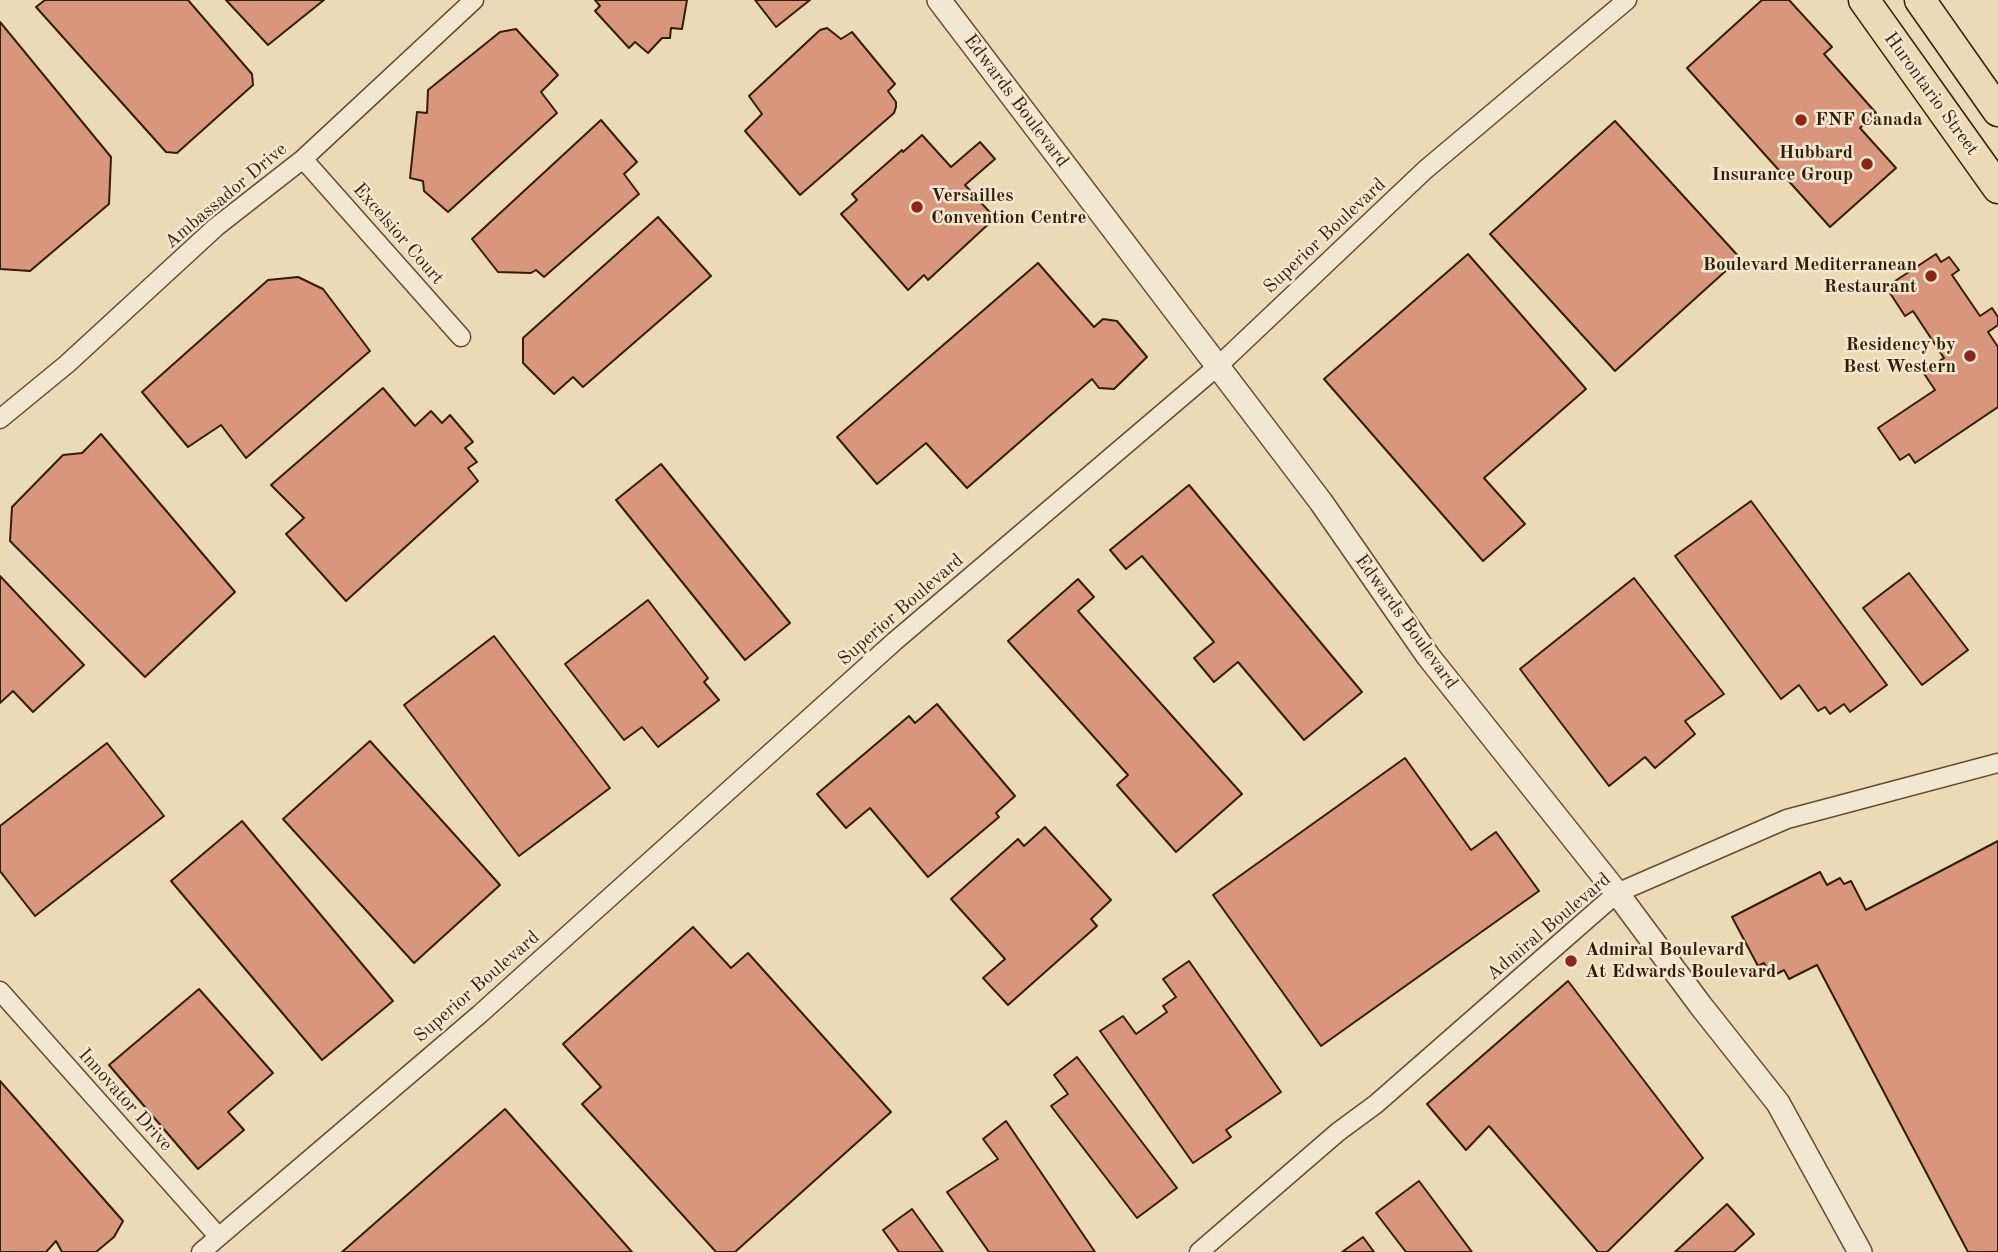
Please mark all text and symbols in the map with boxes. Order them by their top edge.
street label: Hurontario Street [1879,28,1983,160]
street label: Edwards Boulevard [958,30,1074,172]
place label: FNF Canada [1815,109,1923,131]
marker: FNF Canada [1793,112,1809,128]
street label: Ambassador Drive [160,138,292,254]
place label: Hubbard Insurance Group [1712,142,1853,186]
marker: Hubbard Insurance Group [1859,156,1875,172]
street label: Superior Boulevard [1259,173,1391,299]
street label: Excelsior Court [348,178,448,290]
place label: Versailles Convention Centre [931,185,1086,229]
marker: Versailles Convention Centre [909,199,925,215]
place label: Boulevard Mediterranean Restaurant [1702,254,1917,298]
marker: Boulevard Mediterranean Restaurant [1923,268,1939,284]
place label: Residency by Best Western [1843,334,1956,378]
marker: Residency by Best Western [1962,348,1978,364]
street label: Superior Boulevard [833,549,969,671]
street label: Edwards Boulevard [1349,550,1463,694]
street label: Admiral Boulevard [1482,868,1616,986]
street label: Superior Boulevard [409,926,545,1048]
place label: Admiral Boulevard At Edwards Boulevard [1585,939,1776,983]
marker: Admiral Boulevard At Edwards Boulevard [1563,953,1579,969]
street label: Innovator Drive [73,1044,177,1156]

